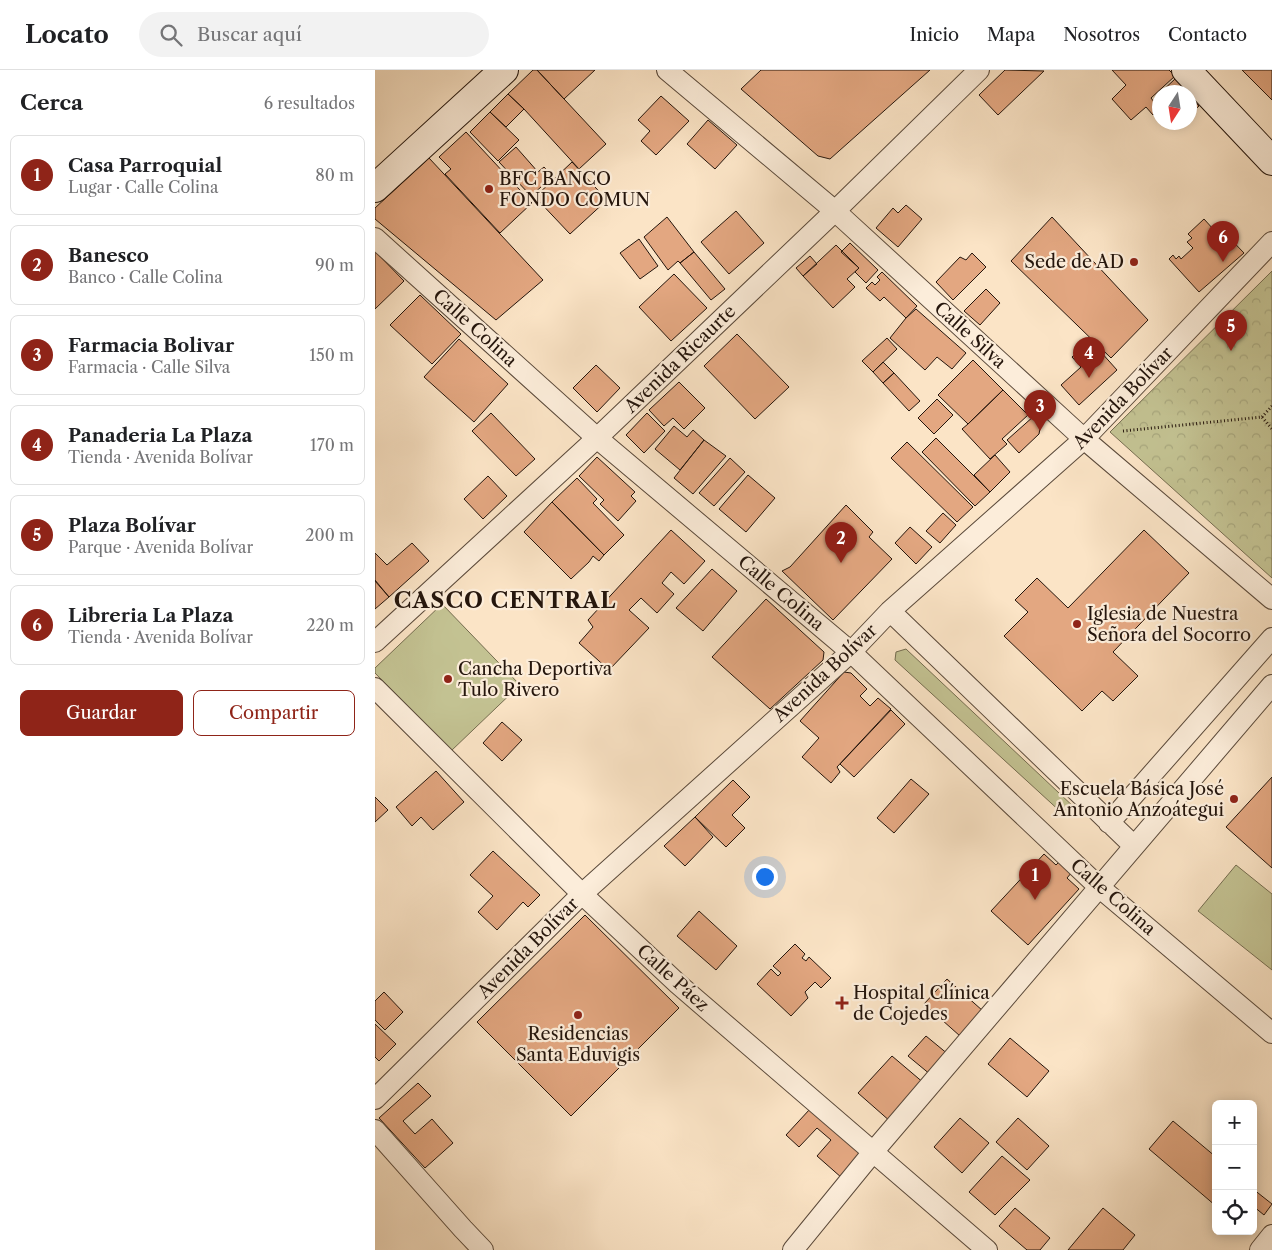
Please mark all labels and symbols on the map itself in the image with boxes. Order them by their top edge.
north arrow [1152,85,1197,130]
place label: BFC BANCO FONDO COMUN [499,168,650,211]
marker: BFC BANCO FONDO COMUN [483,183,495,195]
pin: 6 [1207,221,1239,262]
place label: Sede de AD [1024,251,1124,273]
marker: Sede de AD [1128,256,1140,268]
street label: Calle Colina [428,285,522,372]
street label: Calle Silva [930,297,1011,373]
street label: Avenida Ricaurte [619,300,740,418]
pin: 5 [1215,310,1247,351]
pin: 4 [1073,337,1105,378]
street label: Avenida Bolívar [1068,342,1178,455]
pin: 3 [1024,390,1056,431]
pin: 2 [825,522,857,563]
street label: Calle Colina [734,551,829,636]
district label: CASCO CENTRAL [394,587,616,614]
place label: Iglesia de Nuestra Señora del Socorro [1087,603,1251,646]
marker: Iglesia de Nuestra Señora del Socorro [1071,618,1083,630]
street label: Avenida Bolívar [768,619,882,727]
place label: Cancha Deportiva Tulo Rivero [458,658,613,701]
marker: Cancha Deportiva Tulo Rivero [442,673,454,685]
place label: Escuela Básica José Antonio Anzoátegui [1052,778,1225,821]
marker: Escuela Básica José Antonio Anzoátegui [1228,793,1240,805]
street label: Calle Colina [1066,854,1160,940]
pin: 1 [1019,859,1051,900]
your location [752,864,778,890]
street label: Avenida Bolívar [472,893,583,1004]
street label: Calle Páez [632,940,714,1016]
place label: Hospital Clínica de Cojedes [853,982,990,1025]
marker: Hospital Clínica de Cojedes [835,996,849,1010]
marker: Residencias Santa Eduvigis [572,1009,584,1021]
place label: Residencias Santa Eduvigis [516,1023,640,1066]

